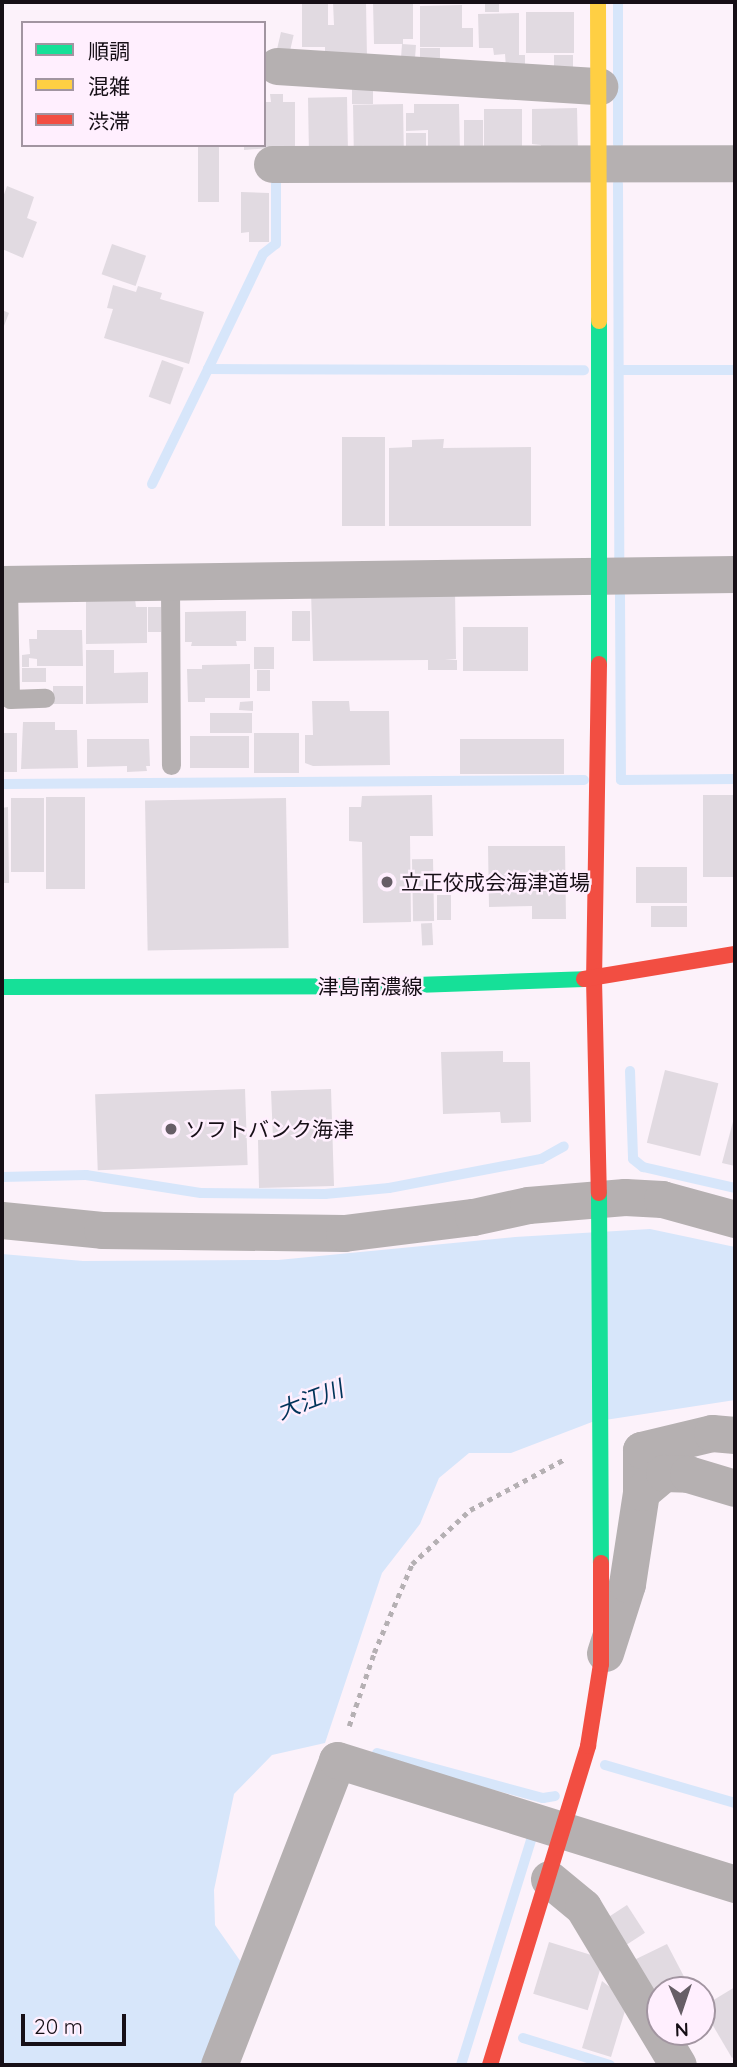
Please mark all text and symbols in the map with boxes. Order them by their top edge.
legend [21,21,266,147]
text: 順調 [88,38,130,64]
text: 混雑 [88,73,130,99]
text: 渋滞 [88,108,130,134]
place label: 立正佼成会海津道場 [401,869,590,895]
marker: 立正佼成会海津道場 [379,874,395,890]
street label: 津島南濃線 [318,973,422,999]
place label: ソフトバンク海津 [185,1116,353,1142]
marker: ソフトバンク海津 [163,1121,179,1137]
water label: 大江川 [273,1375,347,1425]
north arrow [646,1976,716,2046]
scale bar [24,2000,130,2044]
text: 20 m [34,2013,83,2039]
text: N [674,2018,689,2042]

